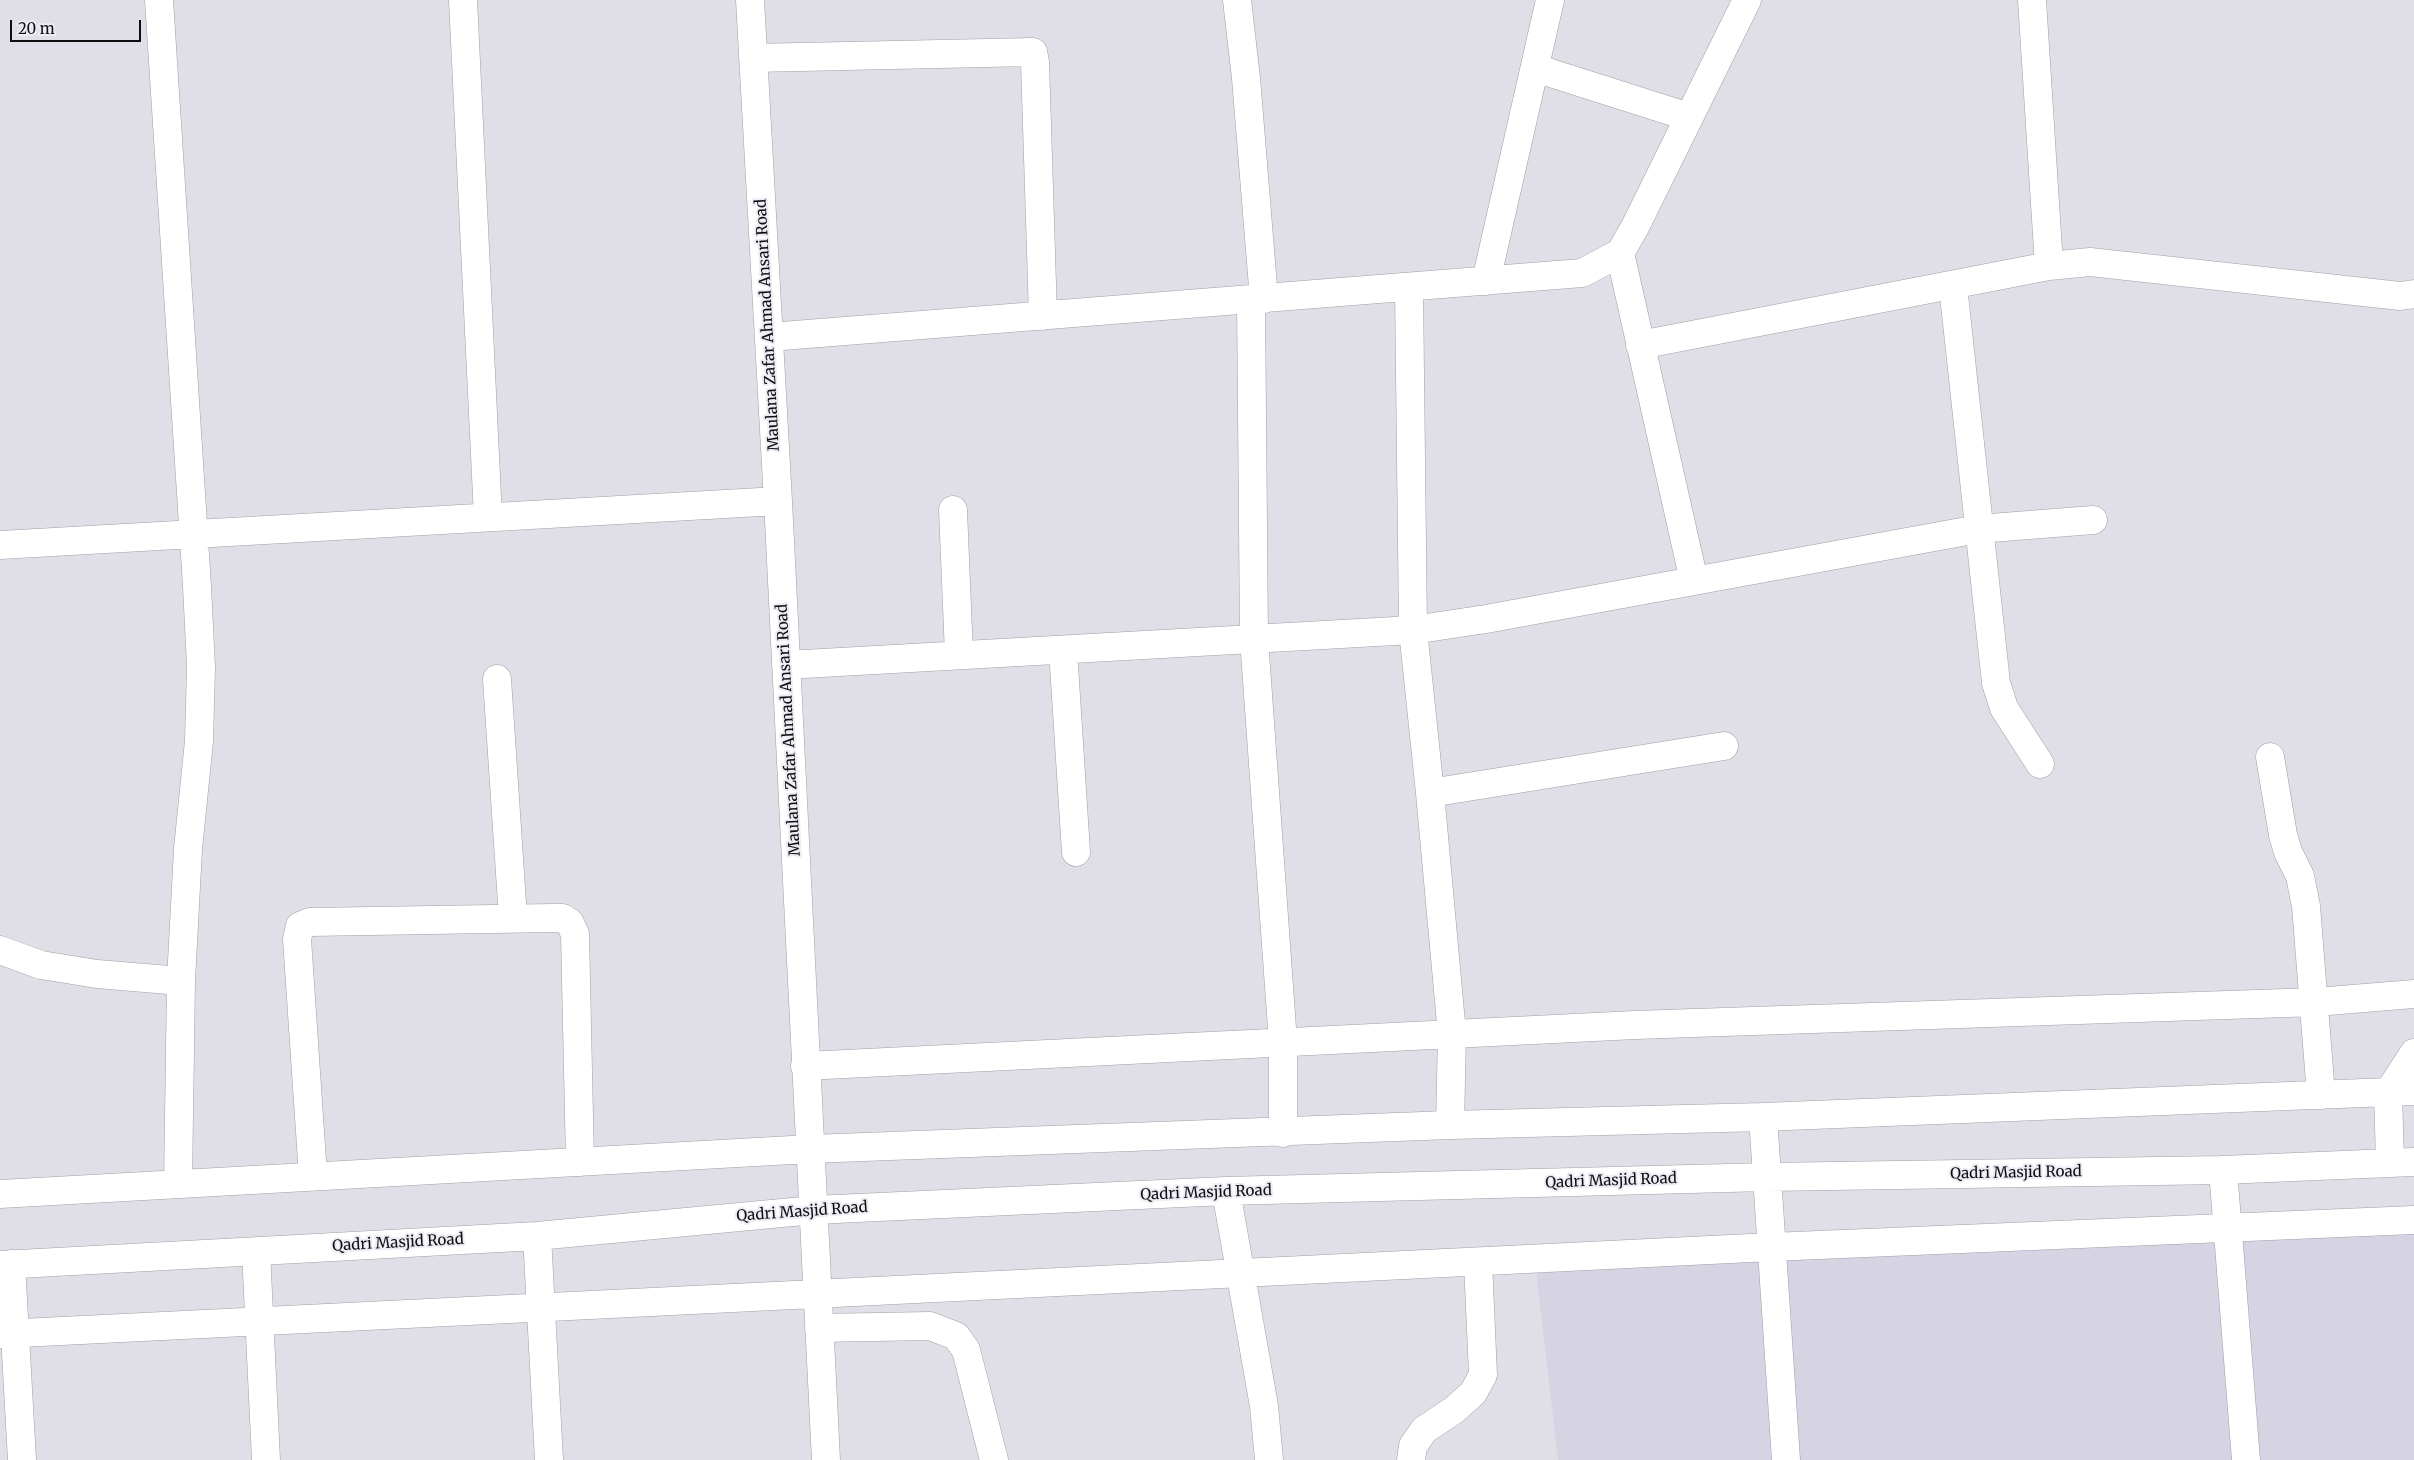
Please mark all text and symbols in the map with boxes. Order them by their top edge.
scale bar [12,10,144,42]
text: 20 m [18,19,55,38]
street label: Maulana Zafar Ahmad Ansari Road [752,199,784,451]
street label: Maulana Zafar Ahmad Ansari Road [773,604,805,856]
street label: Qadri Masjid Road [1950,1163,2082,1183]
street label: Qadri Masjid Road [1545,1170,1677,1192]
street label: Qadri Masjid Road [1140,1182,1272,1204]
street label: Qadri Masjid Road [736,1198,868,1226]
street label: Qadri Masjid Road [332,1231,464,1255]

